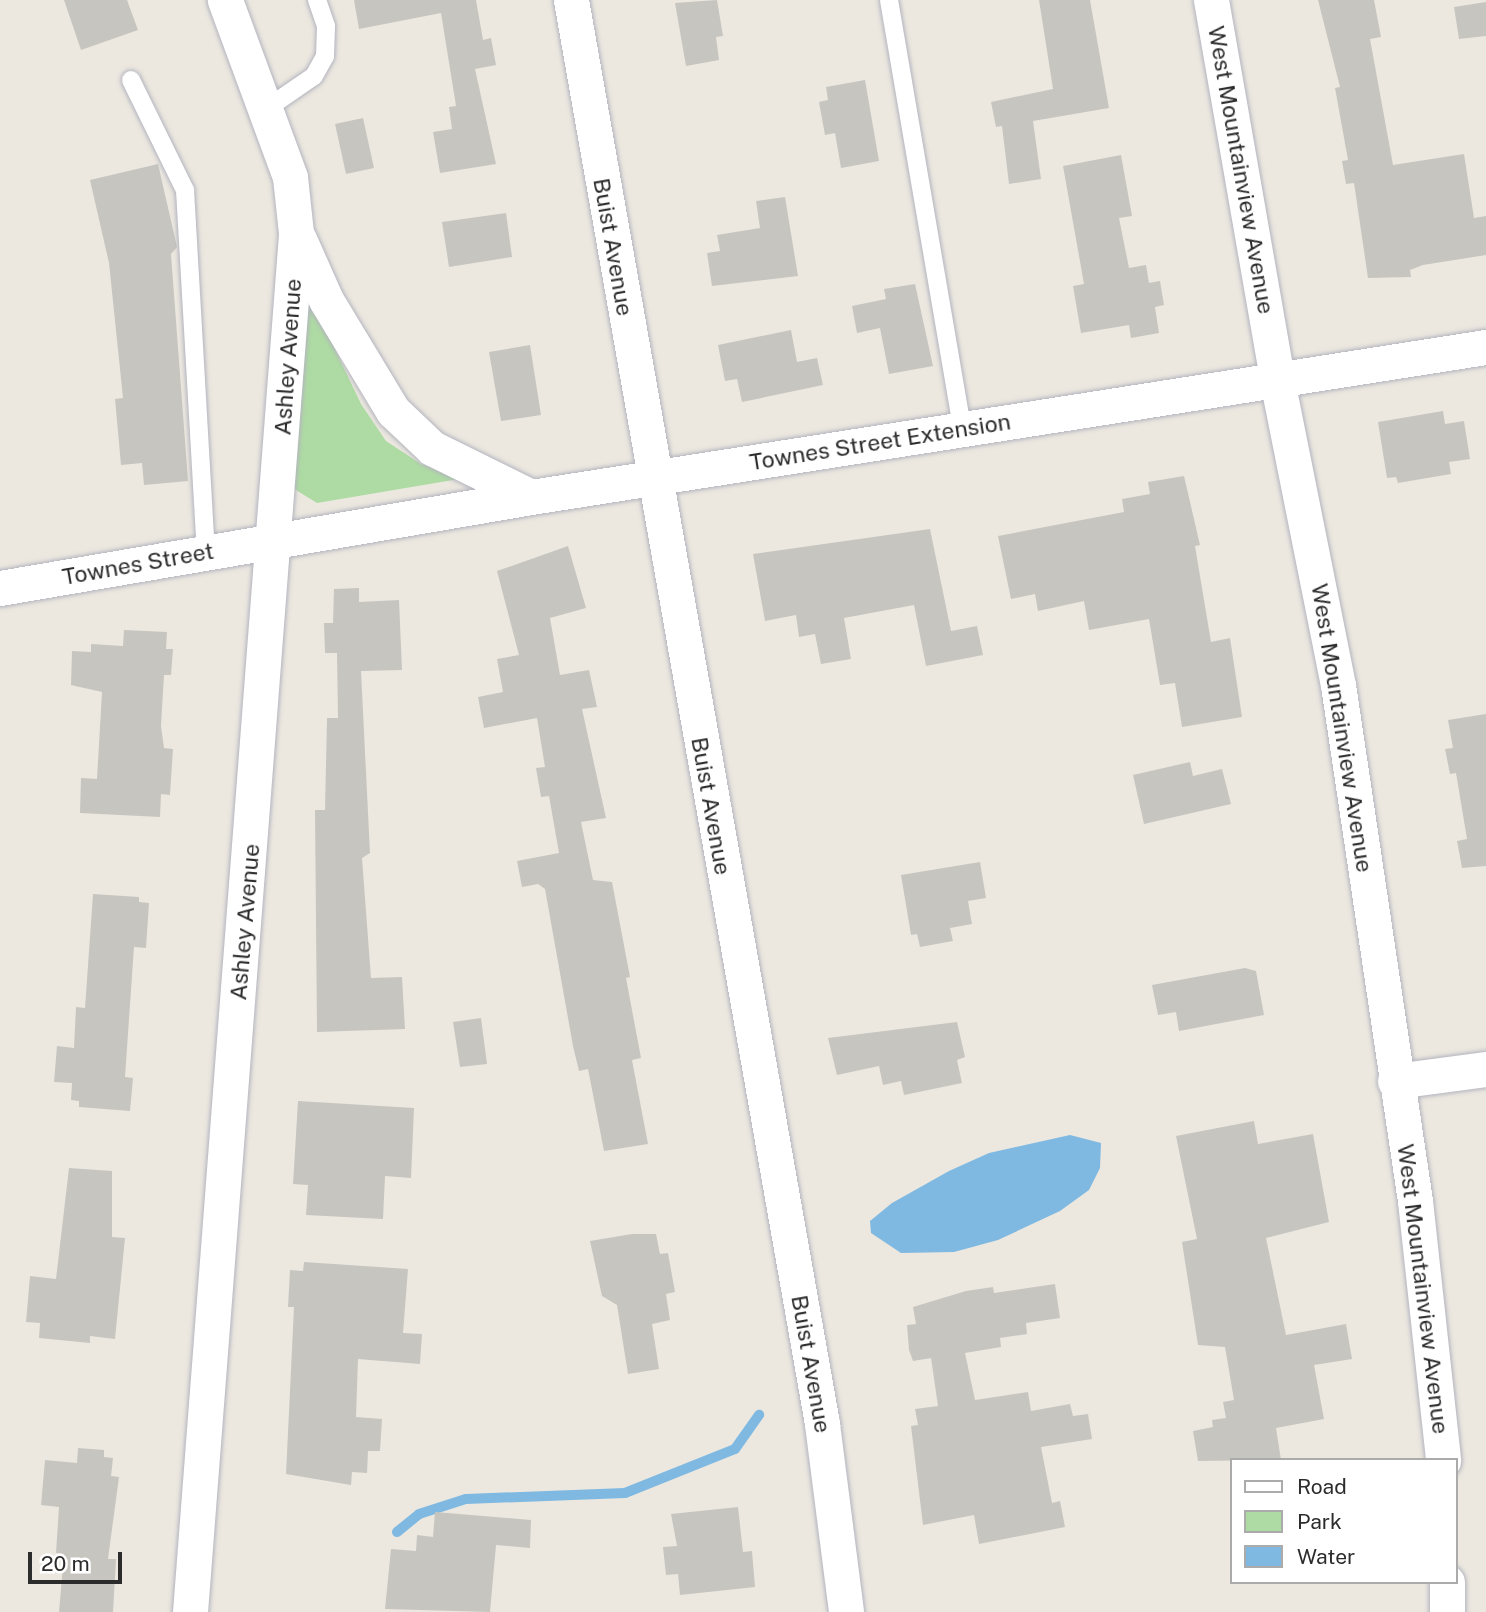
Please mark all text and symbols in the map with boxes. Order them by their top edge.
street label: West Mountainview Avenue [1202,24,1280,316]
street label: Buist Avenue [587,176,639,318]
street label: Ashley Avenue [269,278,307,436]
street label: Townes Street Extension [747,408,1013,476]
street label: Townes Street [60,537,216,591]
street label: West Mountainview Avenue [1306,582,1378,874]
street label: Buist Avenue [685,735,737,877]
street label: Ashley Avenue [224,843,266,1001]
street label: West Mountainview Avenue [1391,1142,1455,1436]
street label: Buist Avenue [785,1293,837,1435]
legend [1230,1458,1458,1584]
text: Road [1297,1474,1347,1499]
text: Park [1297,1509,1342,1534]
scale bar [32,1538,126,1582]
text: Water [1297,1544,1355,1569]
text: 20 m [41,1551,90,1576]

